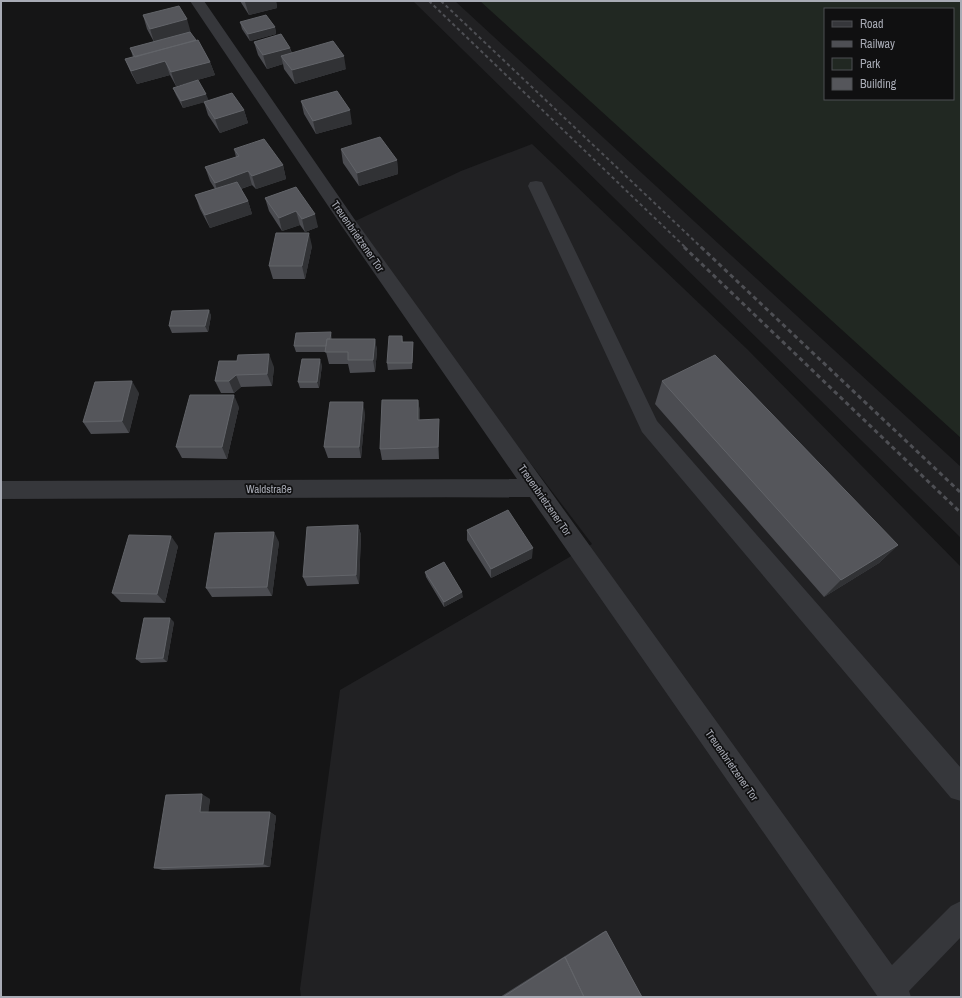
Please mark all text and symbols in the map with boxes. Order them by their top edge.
legend [824,8,954,100]
text: Road [860,16,884,32]
text: Railway [860,36,895,52]
text: Park [860,56,880,72]
text: Building [860,76,897,92]
street label: Treuenbrietzener Tor [328,198,388,274]
street label: Treuenbrietzener Tor [515,462,575,538]
street label: Waldstraße [246,482,292,496]
street label: Treuenbrietzener Tor [702,727,762,803]

